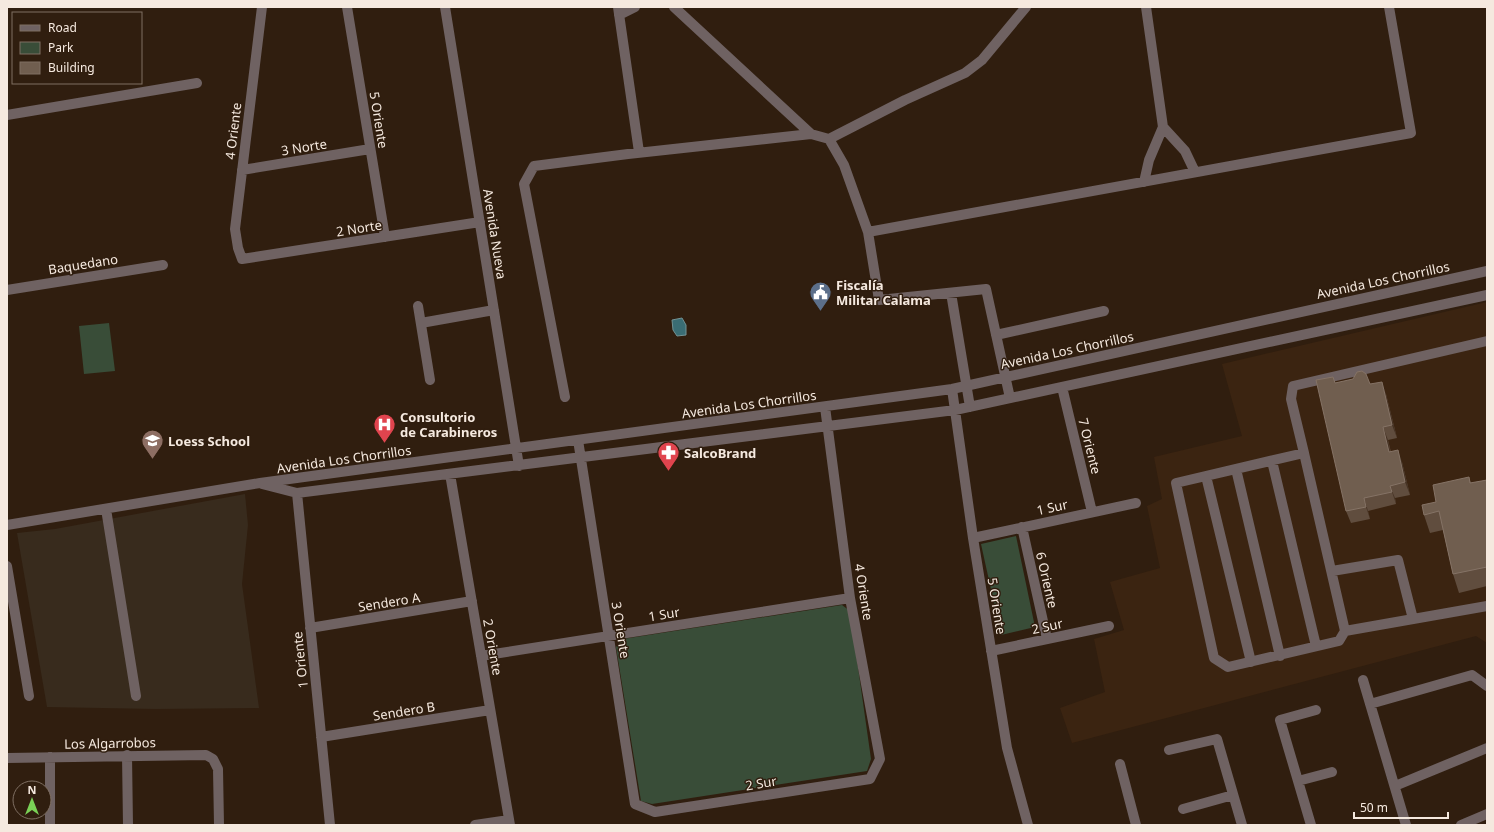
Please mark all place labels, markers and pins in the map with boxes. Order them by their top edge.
place label: Fiscalía Militar Calama [836,276,931,309]
public building icon: Fiscalía Militar Calama [807,279,833,312]
place label: Consultorio de Carabineros [400,408,497,441]
hospital icon: Consultorio de Carabineros [372,411,398,444]
school or university icon: Loess School [139,428,165,461]
place label: Loess School [168,432,250,450]
pharmacy icon: SalcoBrand [655,440,681,473]
place label: SalcoBrand [684,444,756,462]

